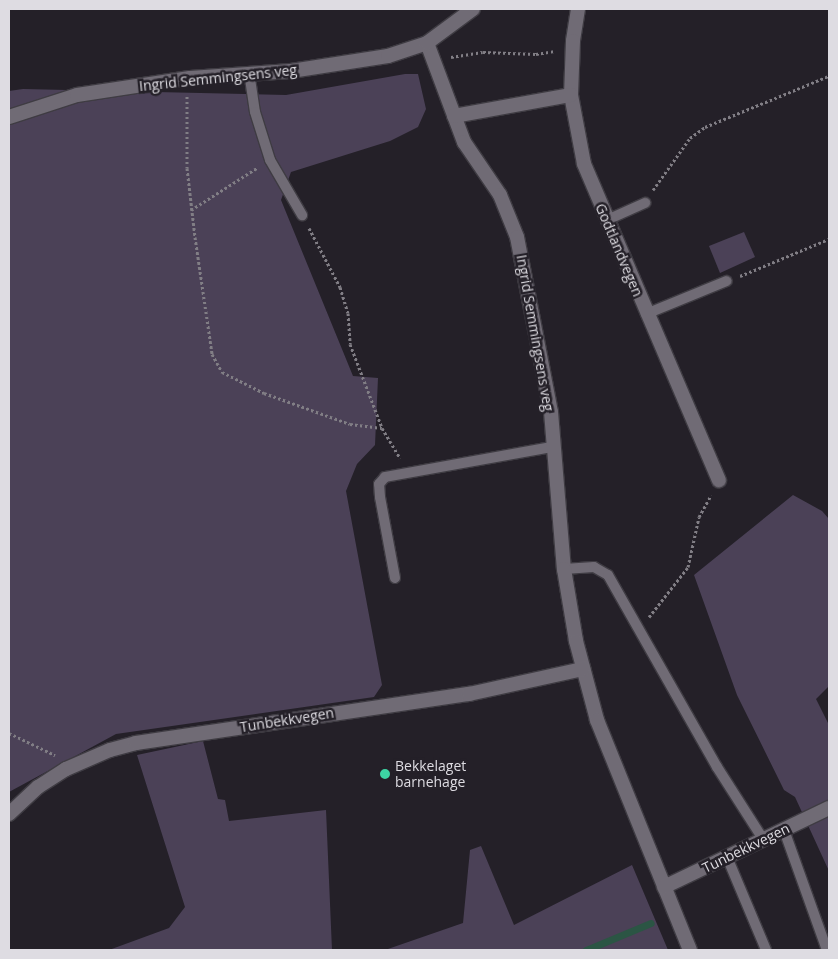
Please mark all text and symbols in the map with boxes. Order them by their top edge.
street label: Ingrid Semmingsens veg [138,61,298,95]
street label: Godtlandvegen [592,201,646,299]
street label: Ingrid Semmingsens veg [513,253,557,413]
street label: Tunbekkvegen [239,704,335,736]
place label: Bekkelaget barnehage [395,758,466,790]
marker: Bekkelaget barnehage [379,768,391,780]
street label: Tunbekkvegen [700,820,792,876]

